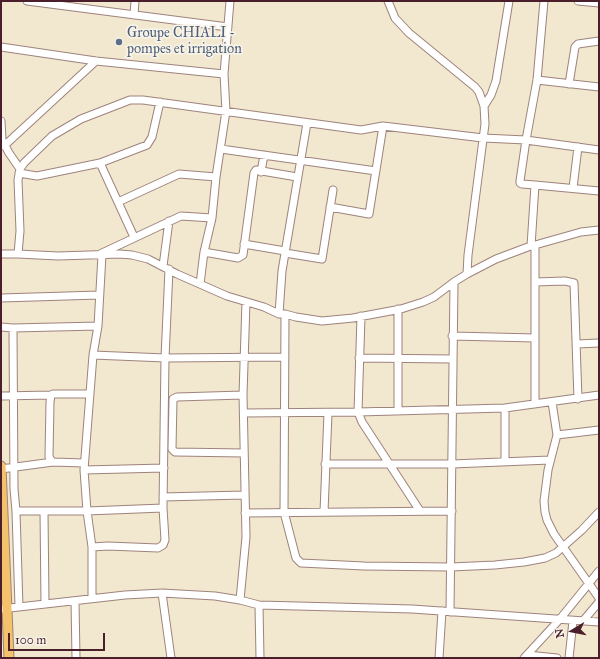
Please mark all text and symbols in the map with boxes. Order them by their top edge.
place label: Groupe CHIALI - pompes et irrigation [127,26,242,58]
marker: Groupe CHIALI - pompes et irrigation [114,37,124,47]
north arrow [552,611,592,651]
scale bar [10,625,107,651]
text: N [552,627,567,639]
text: 100 m [15,633,46,647]

